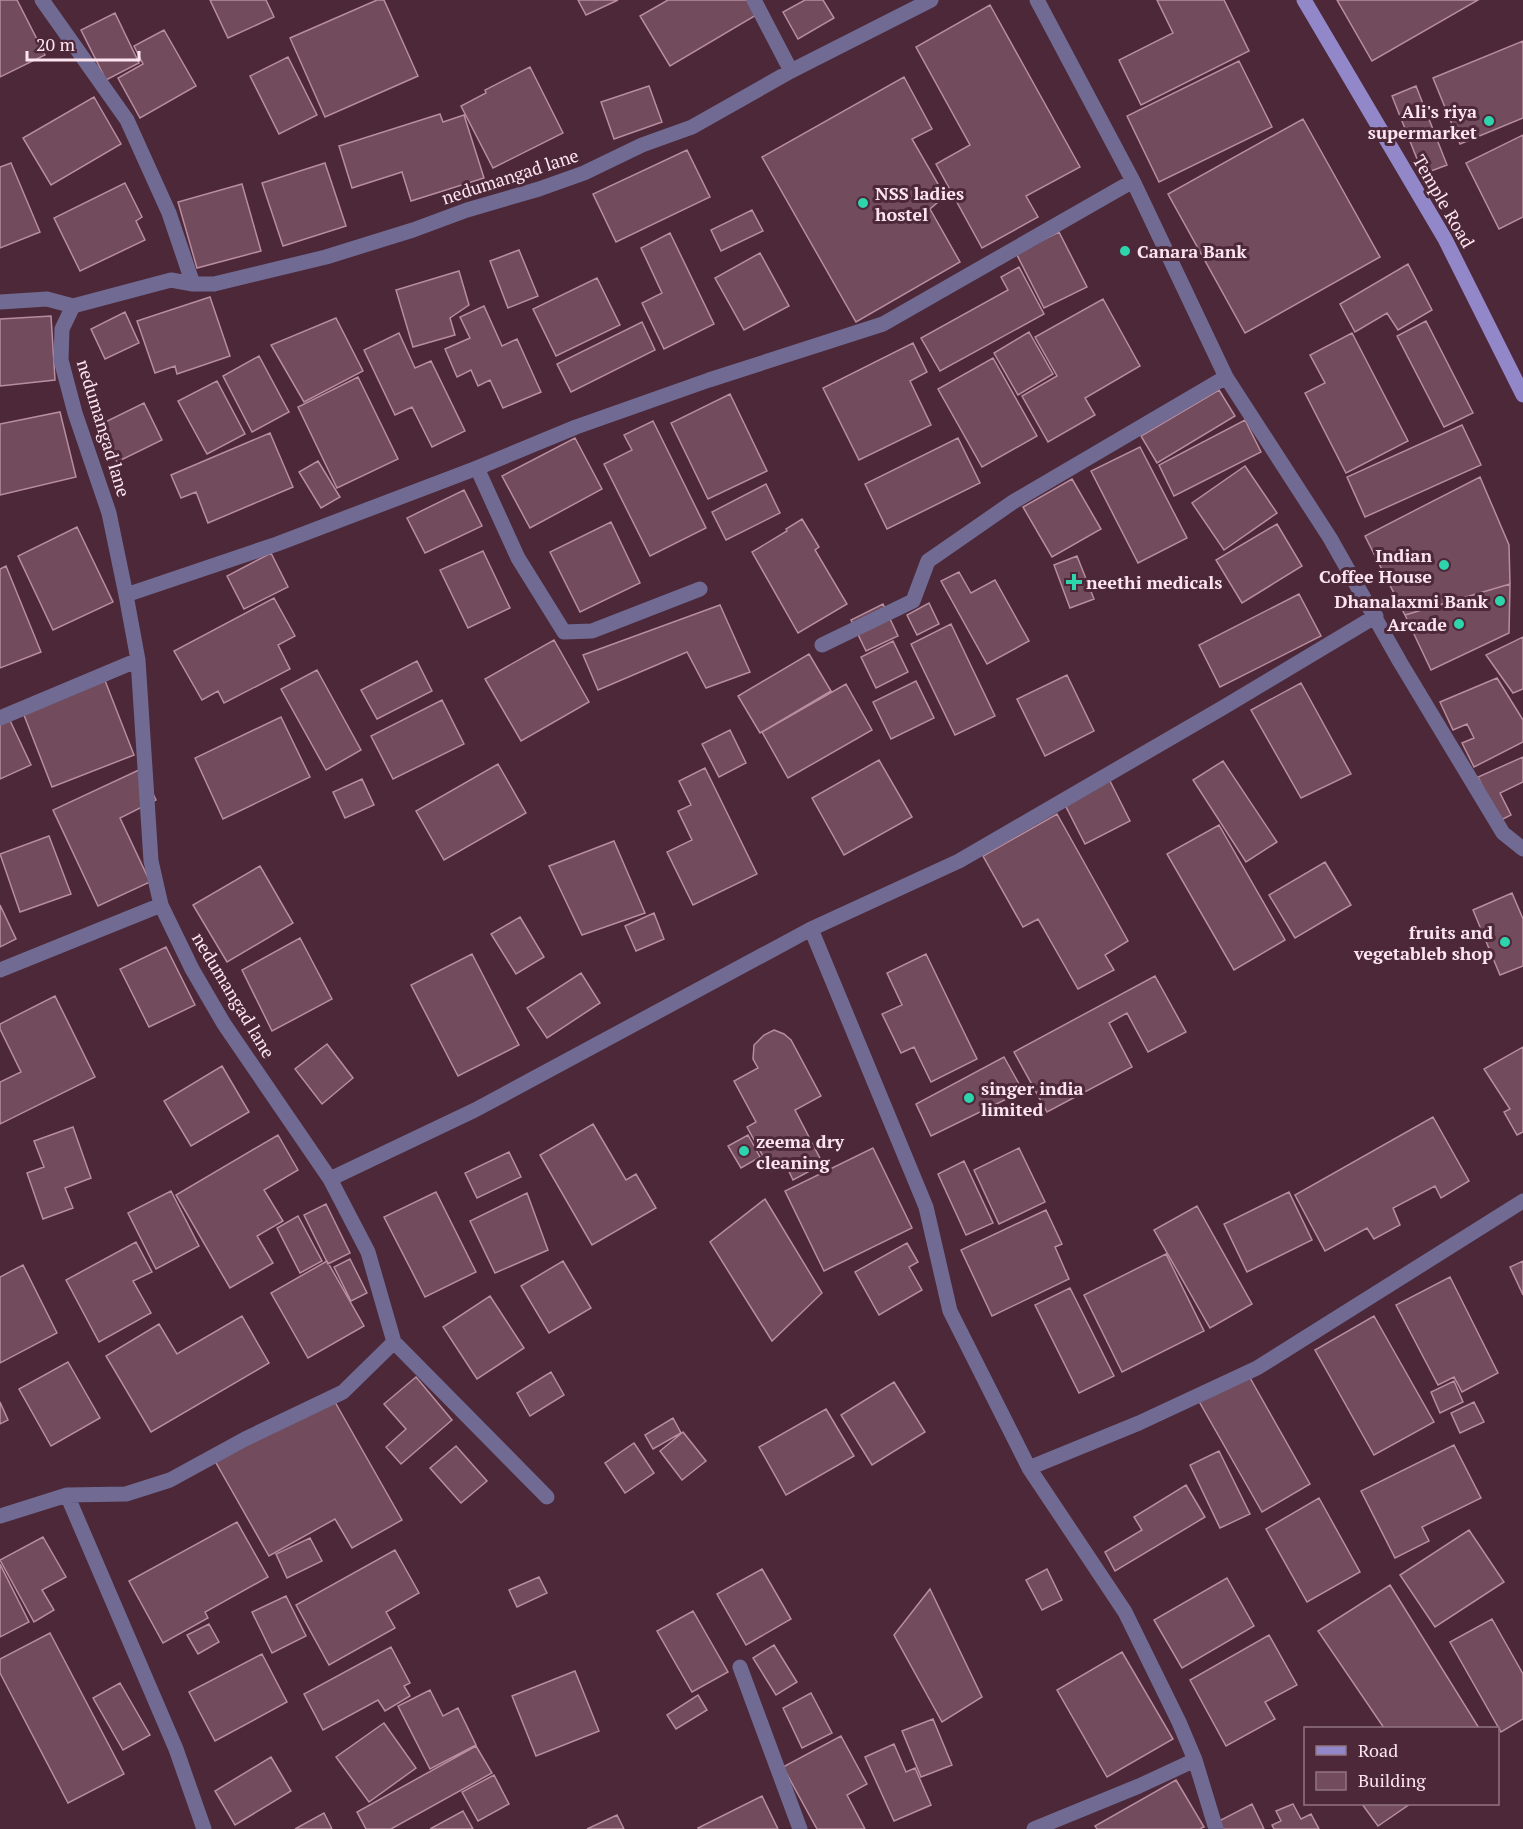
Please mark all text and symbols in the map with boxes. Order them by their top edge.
scale bar [27,24,140,62]
text: 20 m [36,32,76,56]
place label: Ali's riya supermarket [1368,99,1477,144]
marker: Ali's riya supermarket [1482,114,1496,128]
street label: nedumangad lane [438,143,582,209]
street label: Temple Road [1408,150,1480,252]
place label: NSS ladies hostel [875,181,964,226]
marker: NSS ladies hostel [856,196,870,210]
place label: Canara Bank [1137,239,1247,263]
marker: Canara Bank [1118,244,1132,258]
street label: nedumangad lane [72,356,136,500]
place label: Indian Coffee House [1319,543,1432,588]
marker: Indian Coffee House [1437,558,1451,572]
place label: neethi medicals [1086,570,1222,594]
marker: neethi medicals [1067,575,1081,589]
place label: Dhanalaxmi Bank [1334,589,1488,613]
marker: Dhanalaxmi Bank [1493,594,1507,608]
place label: Arcade [1387,612,1447,636]
marker: Arcade [1452,617,1466,631]
place label: fruits and vegetableb shop [1353,920,1493,965]
street label: nedumangad lane [187,928,281,1062]
marker: fruits and vegetableb shop [1498,935,1512,949]
place label: singer india limited [981,1076,1084,1121]
marker: singer india limited [962,1091,976,1105]
place label: zeema dry cleaning [756,1129,845,1174]
marker: zeema dry cleaning [737,1144,751,1158]
legend [1304,1727,1499,1805]
text: Road [1358,1738,1398,1762]
text: Building [1358,1768,1426,1792]

